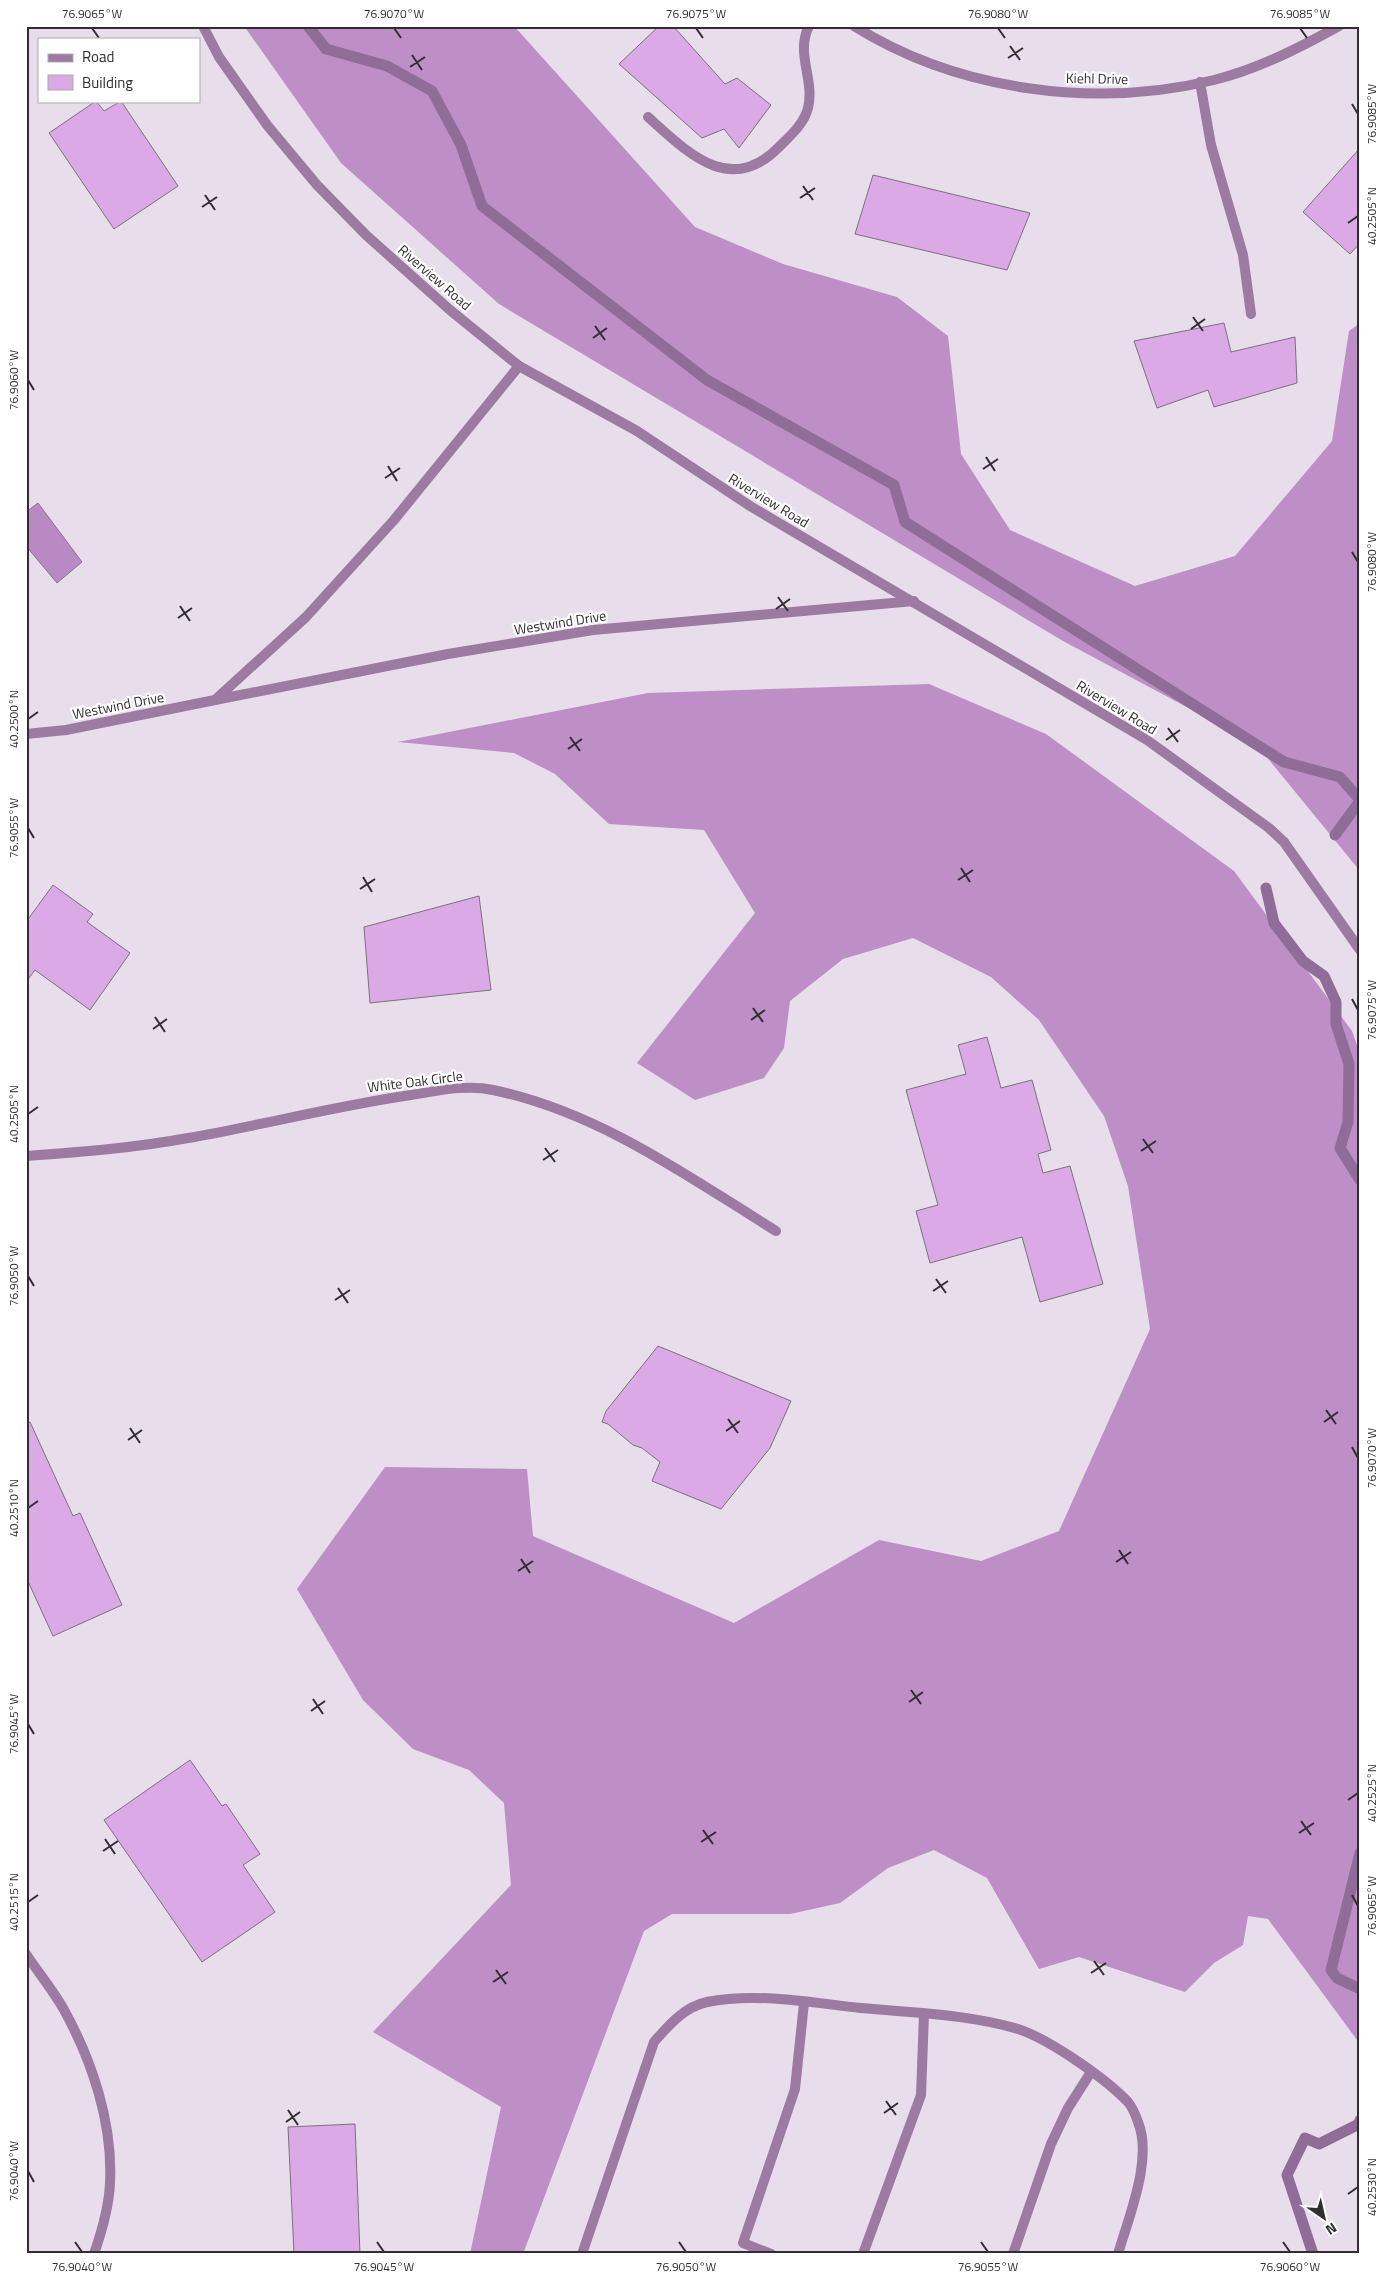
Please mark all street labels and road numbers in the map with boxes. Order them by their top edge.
street label: Kiehl Drive [1066,67,1128,89]
street label: Riverview Road [394,239,476,315]
street label: Riverview Road [725,468,813,532]
street label: Westwind Drive [512,604,608,640]
street label: Riverview Road [1073,675,1161,739]
street label: Westwind Drive [70,686,166,724]
street label: White Oak Circle [366,1065,464,1097]

